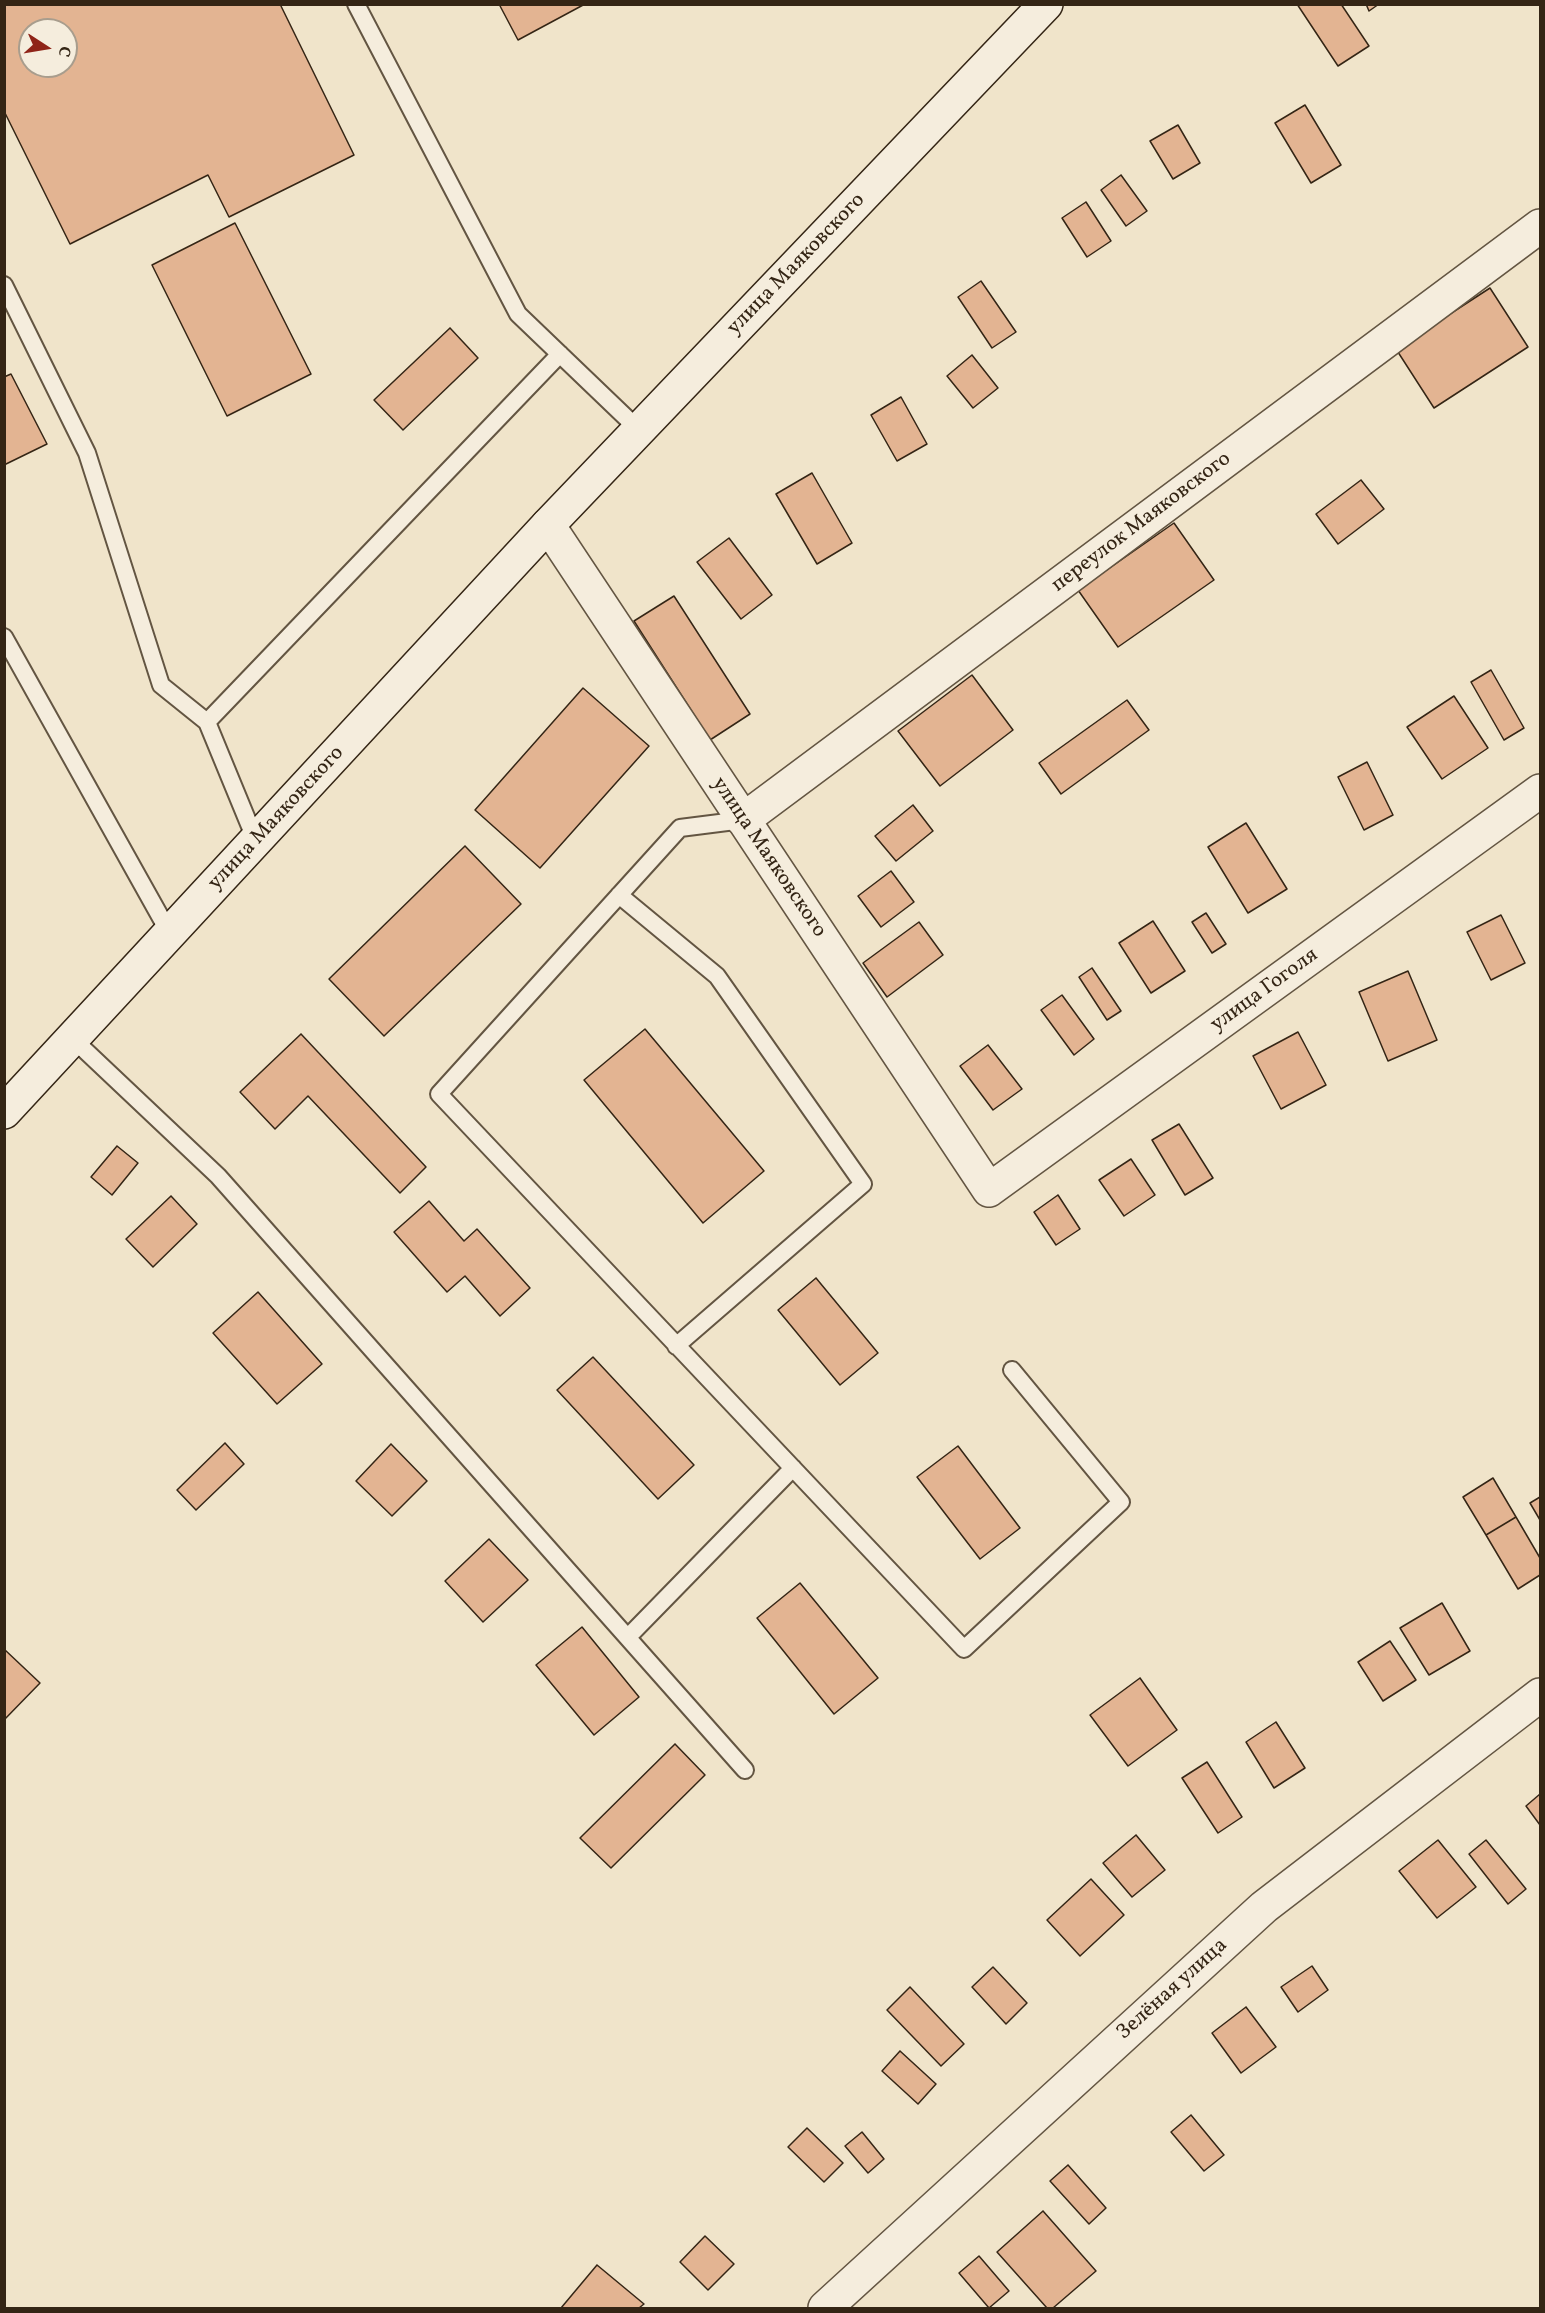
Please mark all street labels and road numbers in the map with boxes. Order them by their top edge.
street label: улица Маяковского [723,189,871,341]
street label: переулок Маяковского [1047,447,1237,599]
street label: улица Маяковского [204,742,350,896]
street label: улица Маяковского [705,773,831,943]
street label: улица Гоголя [1206,944,1324,1038]
street label: Зелёная улица [1112,1934,1234,2046]

